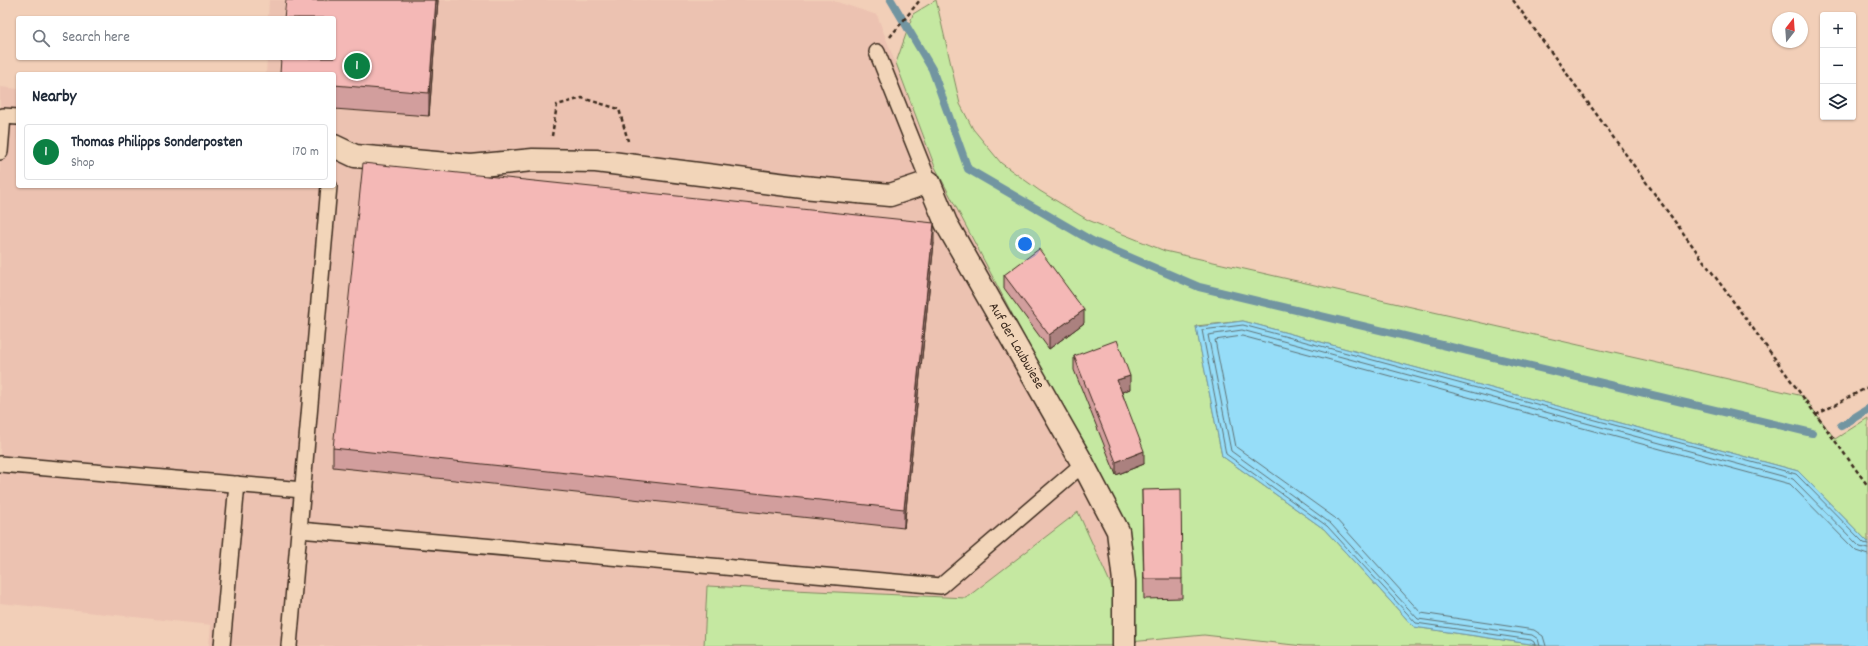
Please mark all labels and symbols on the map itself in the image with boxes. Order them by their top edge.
north arrow [1772,12,1808,48]
pin: 1 [344,51,370,81]
your location [1015,234,1035,254]
street label: Auf der Laubwiese [983,299,1049,393]

